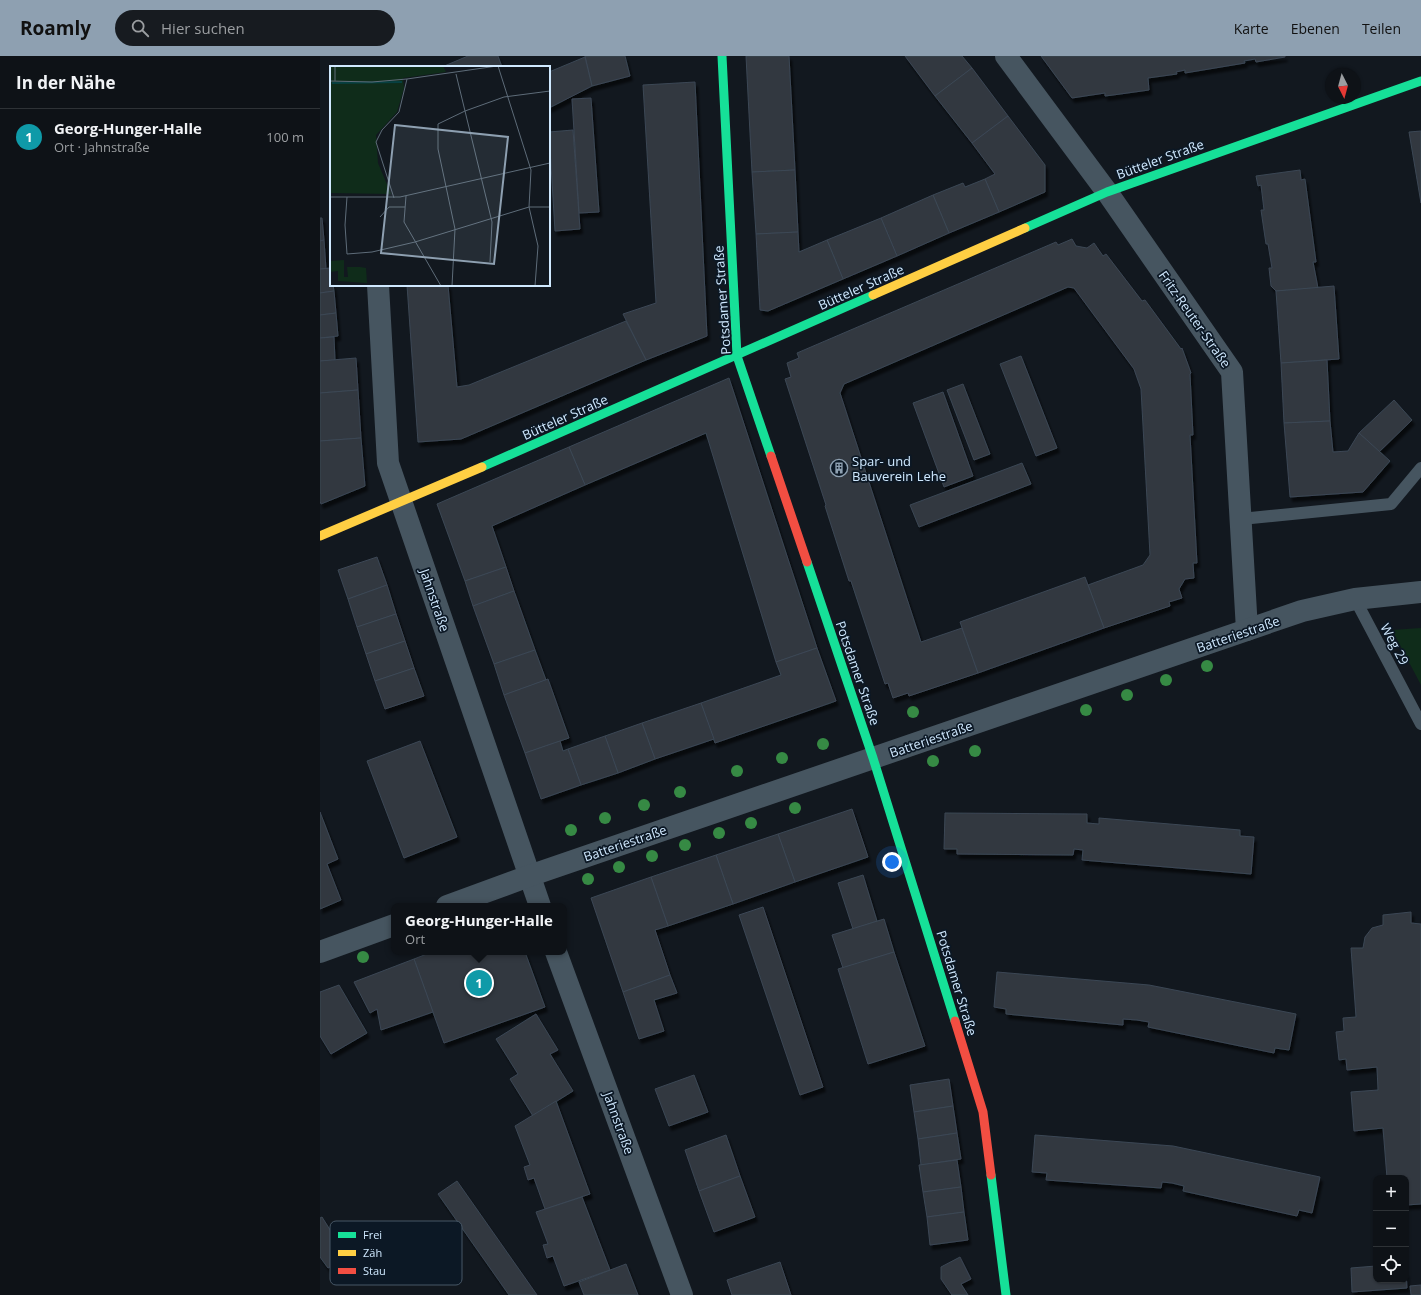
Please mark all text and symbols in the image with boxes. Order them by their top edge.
search box [115,10,395,46]
text: Roamly [20,15,91,41]
icon: search [129,17,151,39]
text: Hier suchen [161,18,245,38]
text: Karte [1234,19,1269,38]
text: Ebenen [1291,19,1340,38]
text: Teilen [1362,19,1401,38]
inset map [330,66,550,286]
north arrow [1325,68,1361,104]
text: In der Nähe [16,71,115,94]
text: Georg-Hunger-Halle [54,118,202,138]
text: 1 [25,128,33,146]
text: 100 m [266,128,304,146]
street label: Bütteler Straße [1114,135,1206,183]
text: Ort · Jahnstraße [54,138,150,156]
street label: Potsdamer Straße [709,245,735,355]
street label: Bütteler Straße [815,260,907,314]
street label: Fritz-Reuter-Straße [1155,267,1235,371]
street label: Bütteler Straße [519,390,611,444]
place label: Spar- und Bauverein Lehe [852,452,946,485]
building icon: Spar- und Bauverein Lehe [829,458,849,478]
street label: Jahnstraße [415,564,454,634]
street label: Batteriestraße [1194,611,1282,657]
street label: Potsdamer Straße [832,618,884,728]
street label: Weg 29 [1377,620,1413,668]
street label: Batteriestraße [887,716,975,762]
street label: Batteriestraße [581,820,669,866]
your location [882,852,902,872]
popup [391,903,567,955]
text: Georg-Hunger-Halle [405,910,553,930]
street label: Potsdamer Straße [932,928,982,1038]
text: Ort [405,930,425,948]
pin: 1 [466,968,492,998]
street label: Jahnstraße [599,1087,639,1157]
map controls [1373,1175,1409,1283]
button: + [1373,1175,1409,1211]
button: − [1373,1211,1409,1247]
legend [330,1221,462,1285]
text: Frei [363,1227,382,1242]
text: Zäh [363,1245,382,1260]
button: locate [1373,1247,1409,1283]
text: Stau [363,1263,386,1278]

